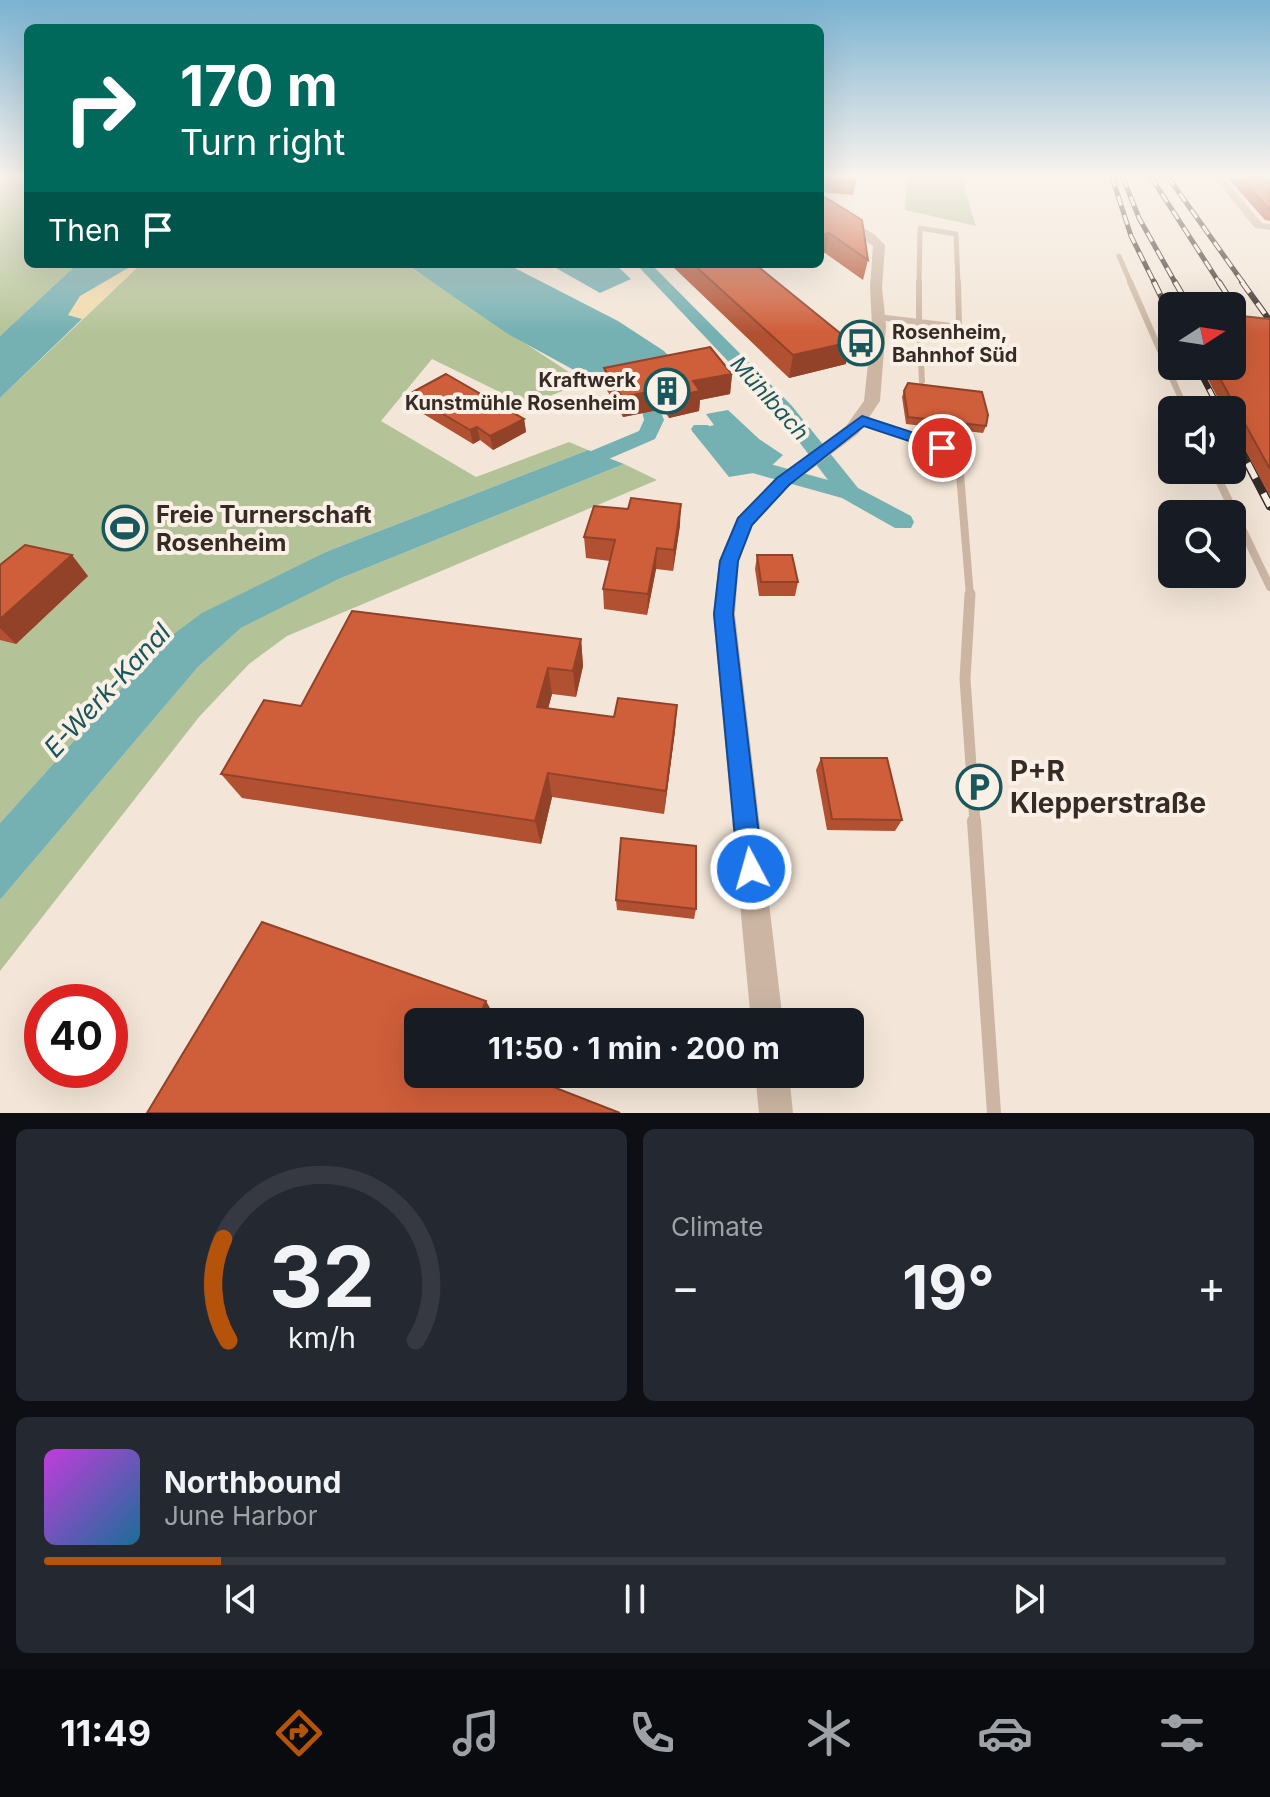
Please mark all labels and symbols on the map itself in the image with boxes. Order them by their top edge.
north arrow [1158,292,1246,380]
bus stop icon: Rosenheim, Bahnhof Süd [837,319,885,367]
place label: Rosenheim, Bahnhof Süd [892,320,1017,367]
water label: Mühlbach [726,351,814,445]
building icon: Kraftwerk Kunstmühle Rosenheim [643,367,691,415]
place label: Kraftwerk Kunstmühle Rosenheim [405,368,636,415]
pin [908,414,976,482]
place label: Freie Turnerschaft Rosenheim [156,500,372,557]
sports icon: Freie Turnerschaft Rosenheim [101,504,149,552]
water label: E-Werk-Kanal [37,616,177,763]
place label: P+R Klepperstraße [1010,754,1206,820]
parking icon: P+R Klepperstraße [955,763,1003,811]
position arrow [709,827,793,911]
speed limit sign: 40 [24,984,128,1088]

